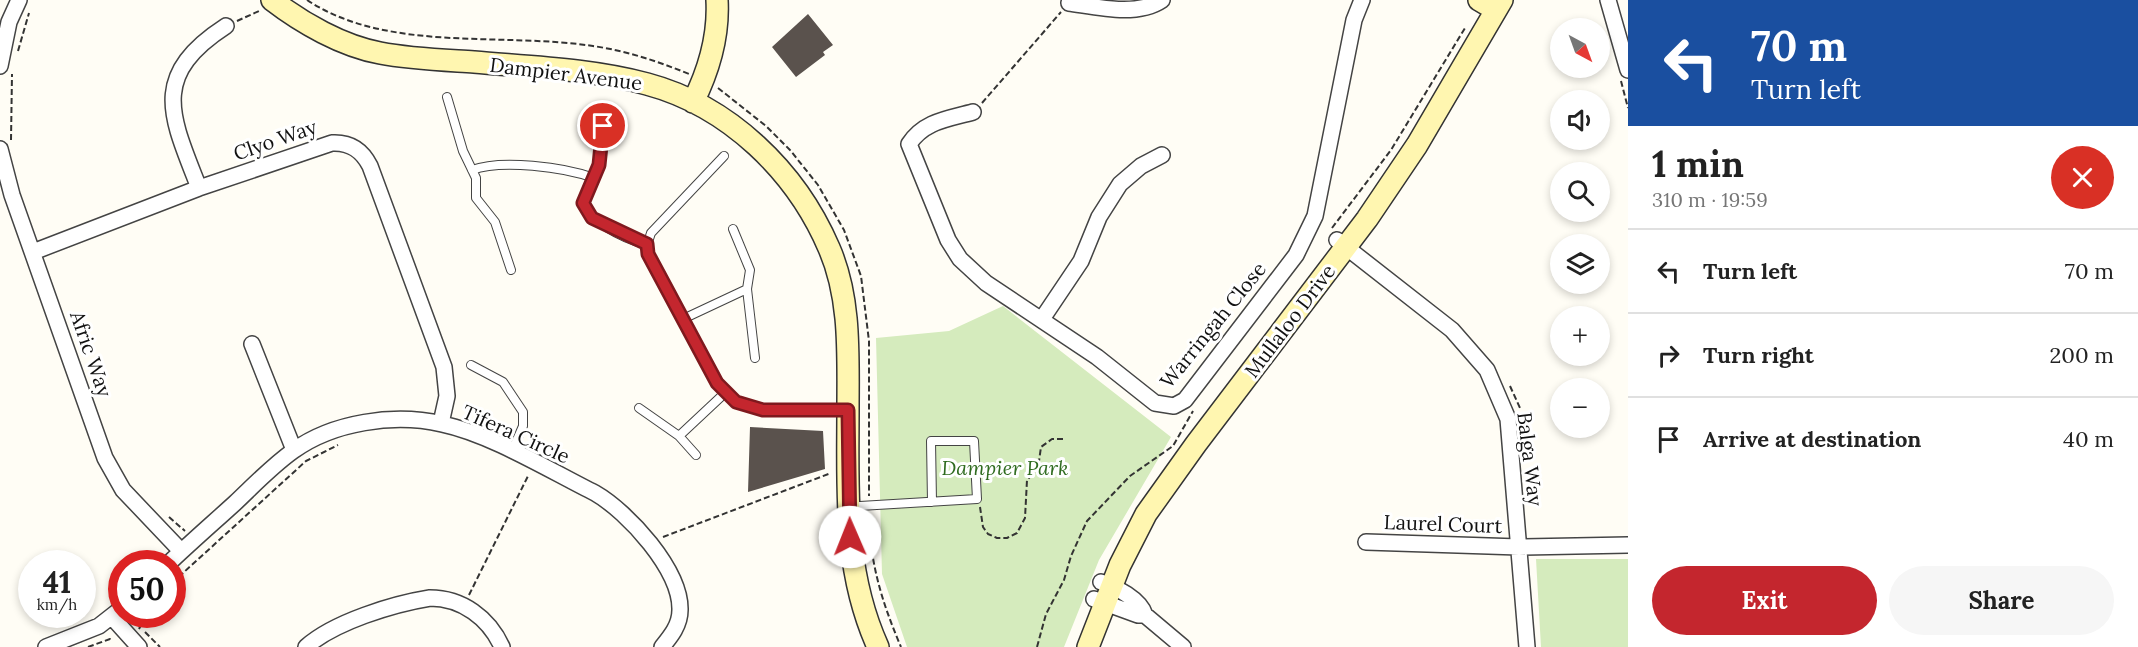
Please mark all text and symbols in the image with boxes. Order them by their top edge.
north arrow [1550,18,1610,78]
map controls [1550,18,1610,438]
text: 70 m [1751,19,1847,73]
icon: left [1652,24,1730,102]
street label: Dampier Avenue [489,52,644,95]
text: Turn left [1751,72,1861,106]
button: sound [1550,90,1610,150]
pin [577,100,628,151]
icon: arrive [586,109,619,142]
street label: Clyo Way [230,113,320,165]
text: 1 min [1652,141,1744,187]
button: close [2051,146,2114,209]
button: search [1550,162,1610,222]
text: 310 m · 19:59 [1652,187,1768,212]
button: layers [1550,234,1610,294]
icon: left [1652,255,1685,288]
street label: Warringah Close [1154,257,1271,393]
text: Turn left [1703,257,1797,285]
text: 70 m [2065,257,2114,285]
street label: Mullaloo Drive [1239,259,1340,382]
button: + [1550,306,1610,366]
street label: Afric Way [65,307,118,401]
icon: right [1652,339,1685,372]
text: Turn right [1703,341,1814,369]
text: 200 m [2049,341,2114,369]
button: − [1550,378,1610,438]
street label: Tifera Circle [459,399,574,468]
street label: Balga Way [1512,410,1549,508]
icon: arrive [1652,423,1685,456]
text: Arrive at destination [1703,425,1921,453]
text: 40 m [2063,425,2114,453]
park label: Dampier Park [942,455,1068,480]
position arrow [818,505,882,569]
street label: Laurel Court [1383,509,1503,538]
speed limit sign: 50 [108,550,186,628]
text: 41 [43,563,71,601]
button: Exit [1652,566,1877,635]
button: Share [1889,566,2114,635]
text: km/h [37,595,77,614]

